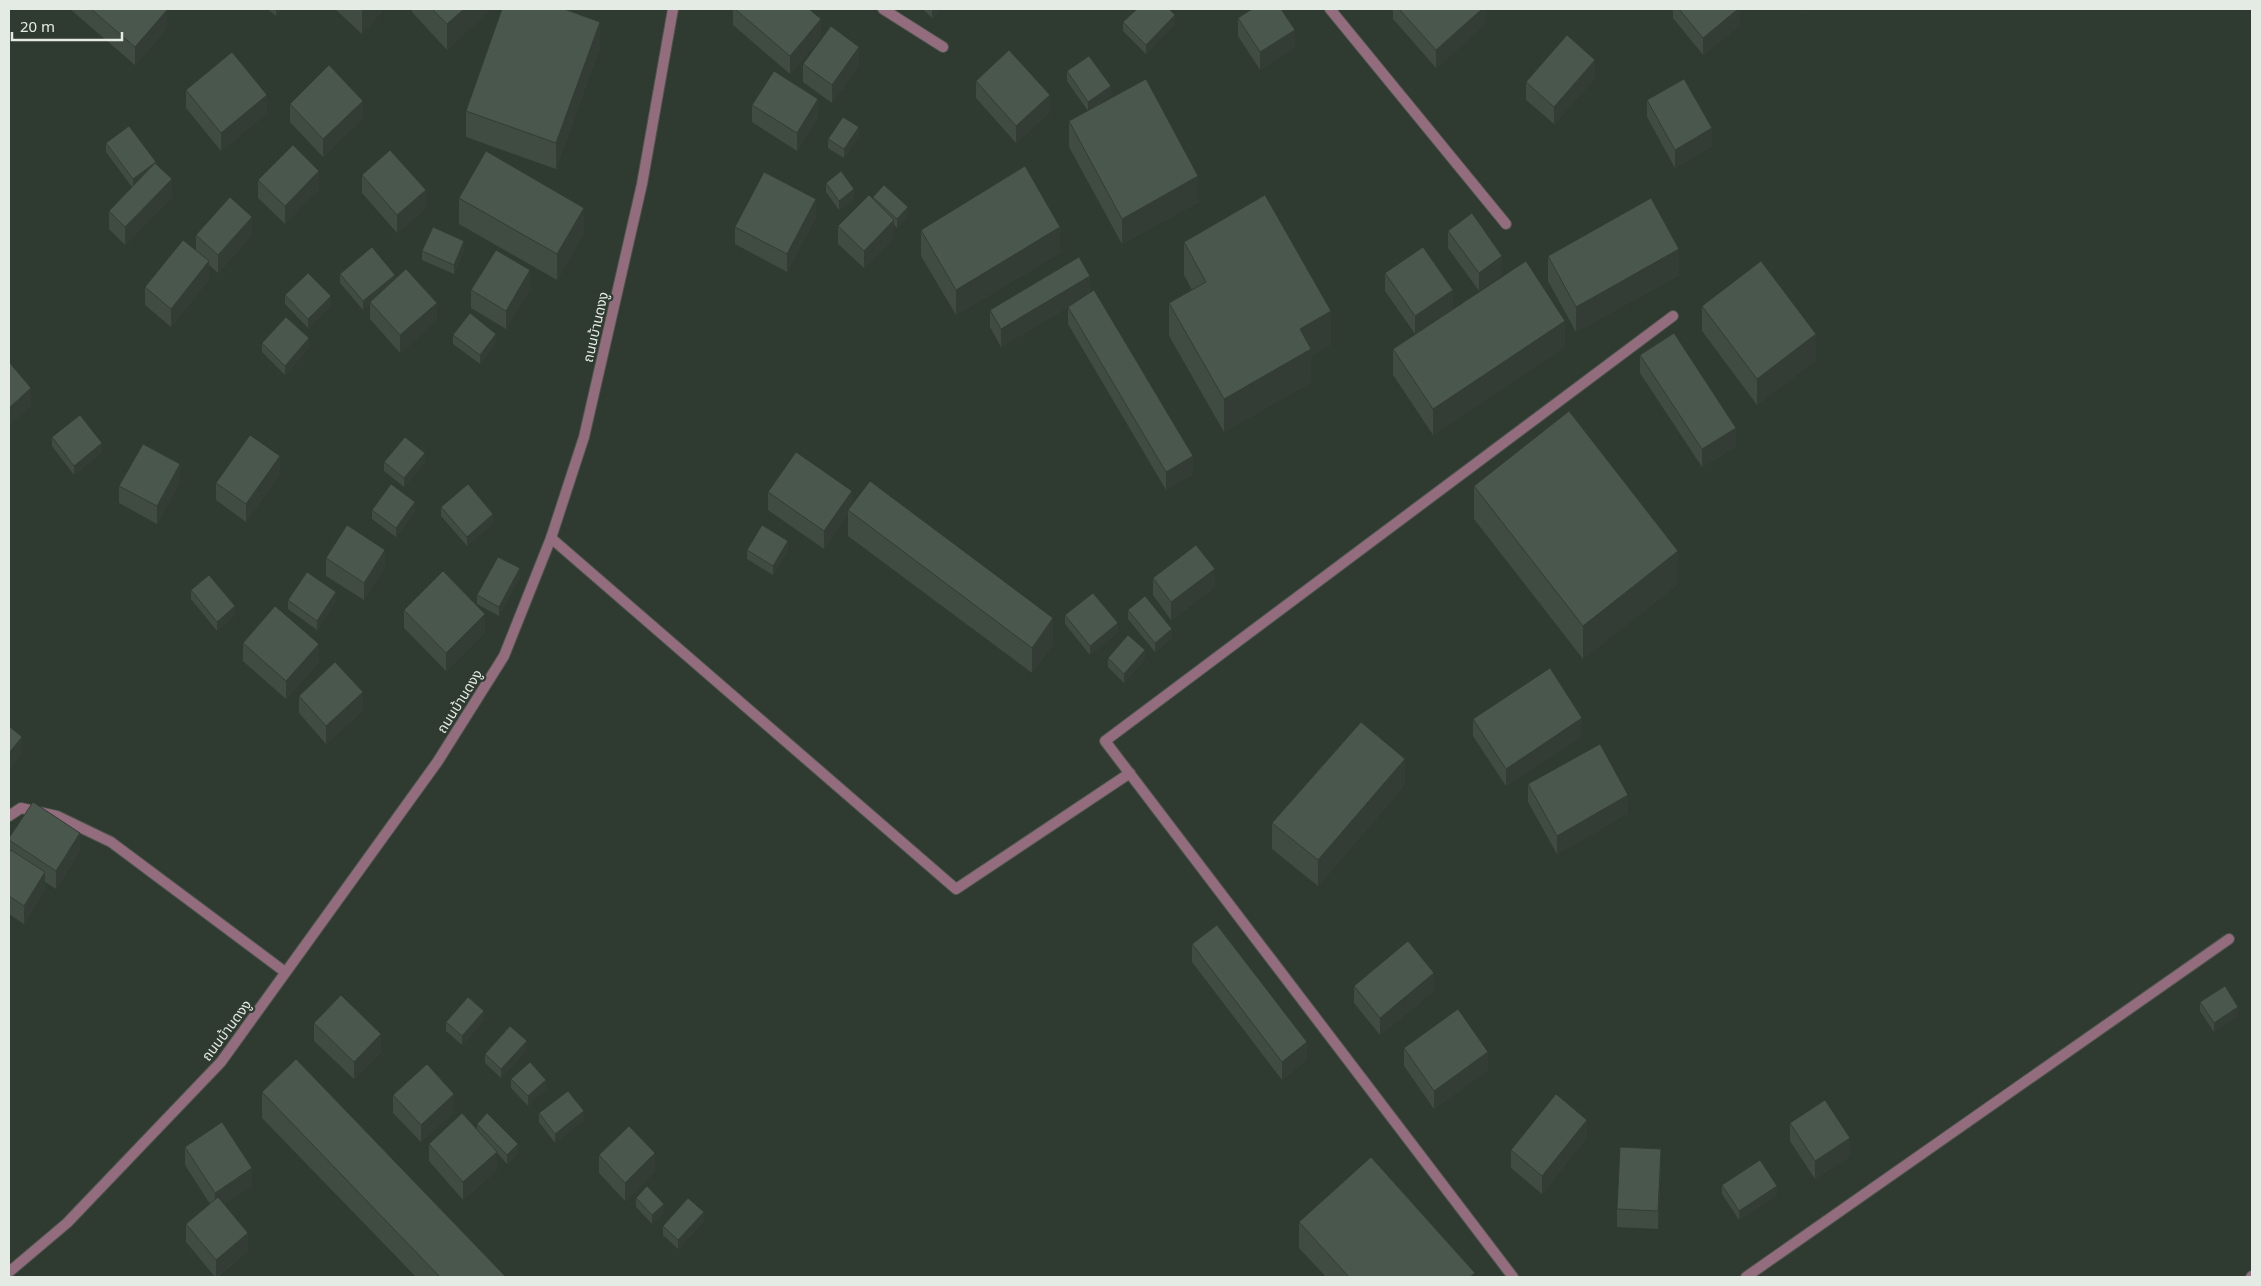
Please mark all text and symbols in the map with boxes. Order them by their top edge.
scale bar [12,10,122,42]
text: 20 m [20,16,55,36]
street label: ถนนบ้านดงงู [578,290,612,364]
street label: ถนนบ้านดงงู [432,665,486,737]
street label: ถนนบ้านดงงู [197,996,255,1064]

